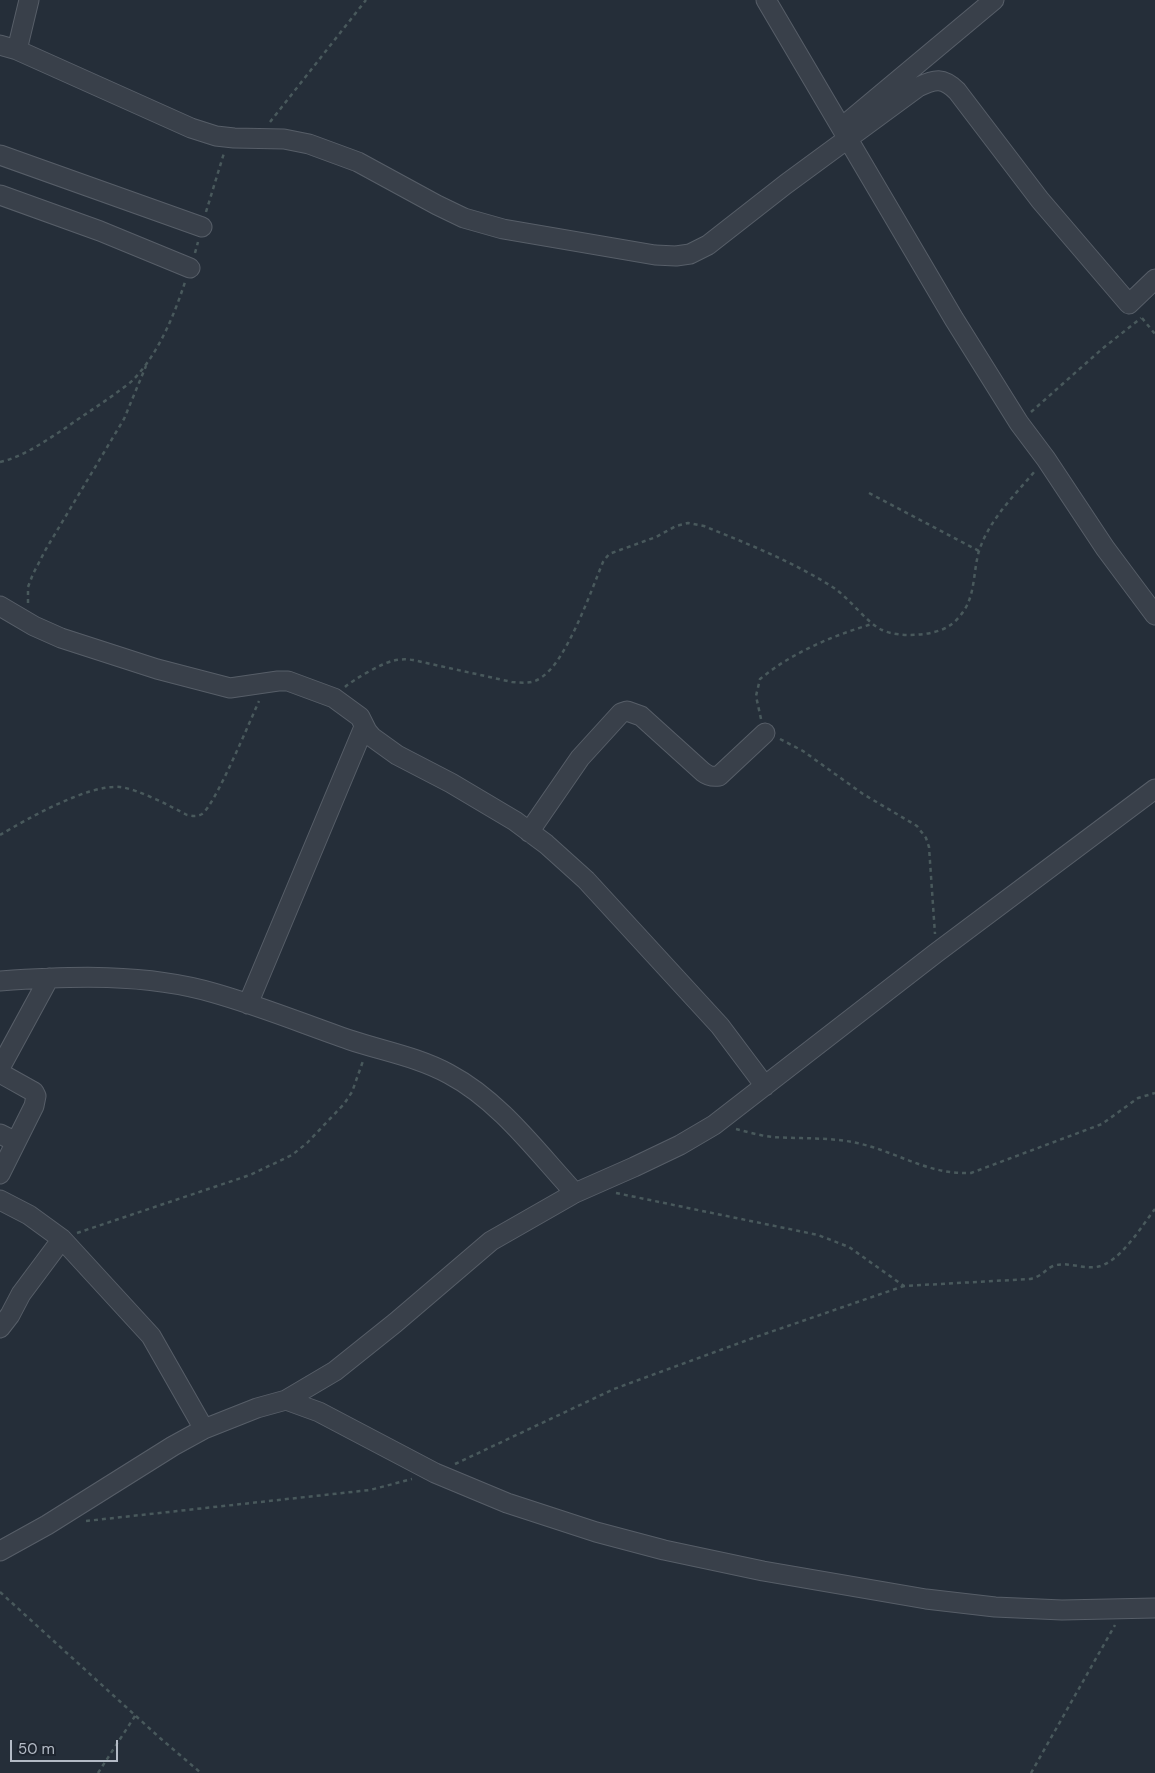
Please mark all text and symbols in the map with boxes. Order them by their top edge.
scale bar [12,1730,120,1762]
text: 50 m [18,1739,55,1759]

